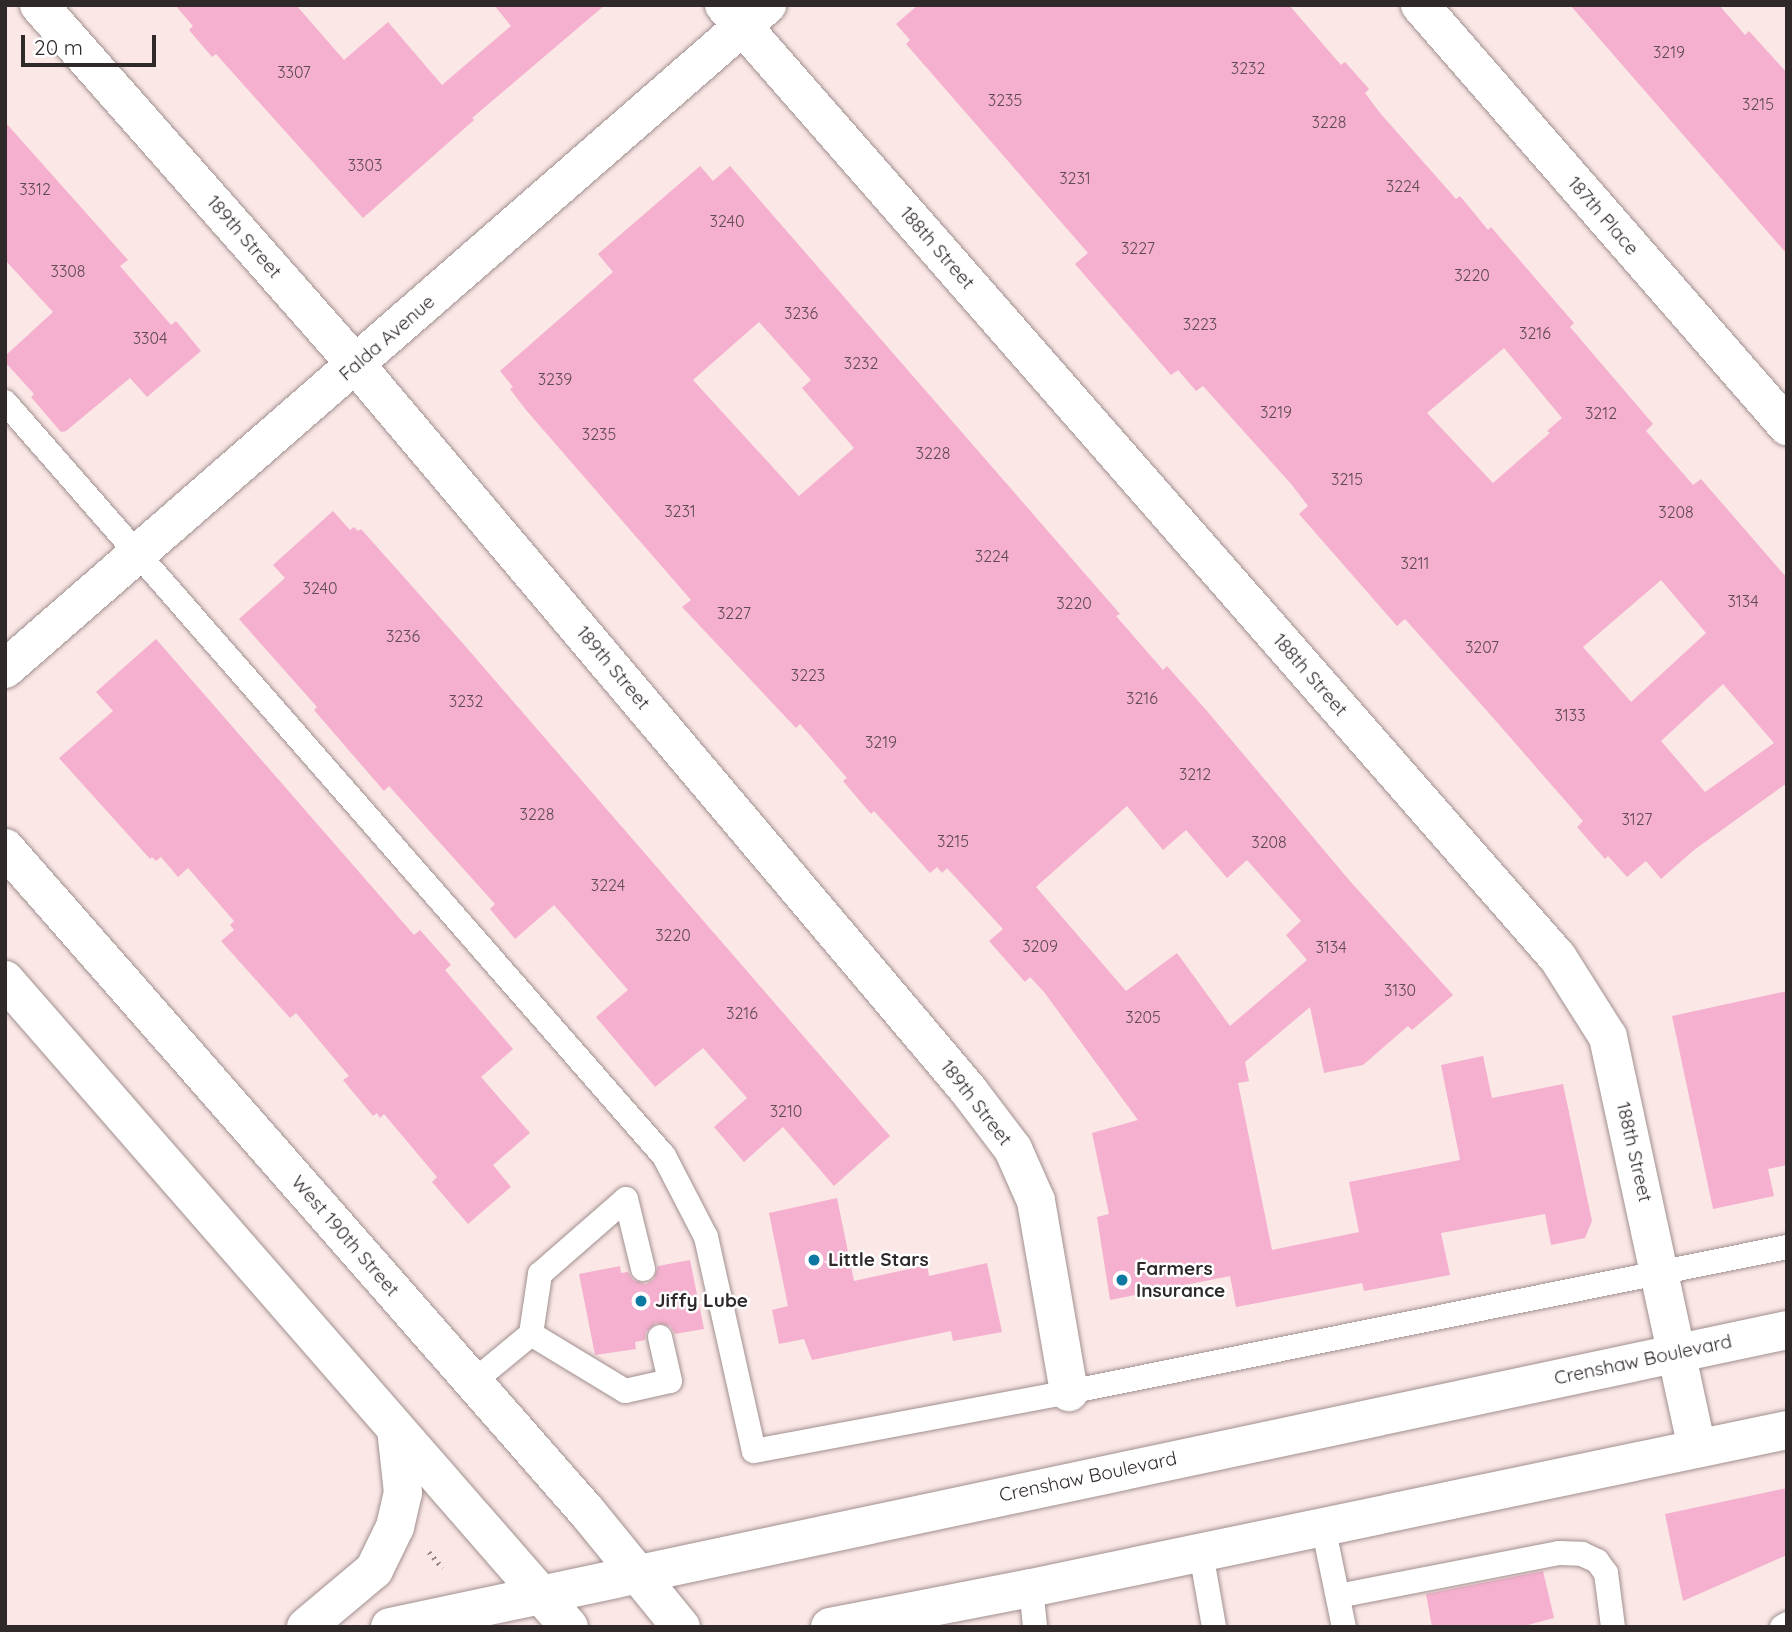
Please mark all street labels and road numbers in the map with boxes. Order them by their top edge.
street label: 187th Place [1563,172,1643,260]
street label: 189th Street [202,191,286,283]
street label: 188th Street [895,202,979,294]
street label: Falda Avenue [335,290,439,386]
street label: 189th Street [571,622,655,714]
street label: 188th Street [1268,629,1352,721]
street label: 189th Street [936,1056,1016,1150]
street label: 188th Street [1611,1100,1657,1204]
street label: West 190th Street [286,1171,404,1301]
street label: Crenshaw Boulevard [1552,1330,1734,1390]
street label: Crenshaw Boulevard [997,1447,1179,1507]

